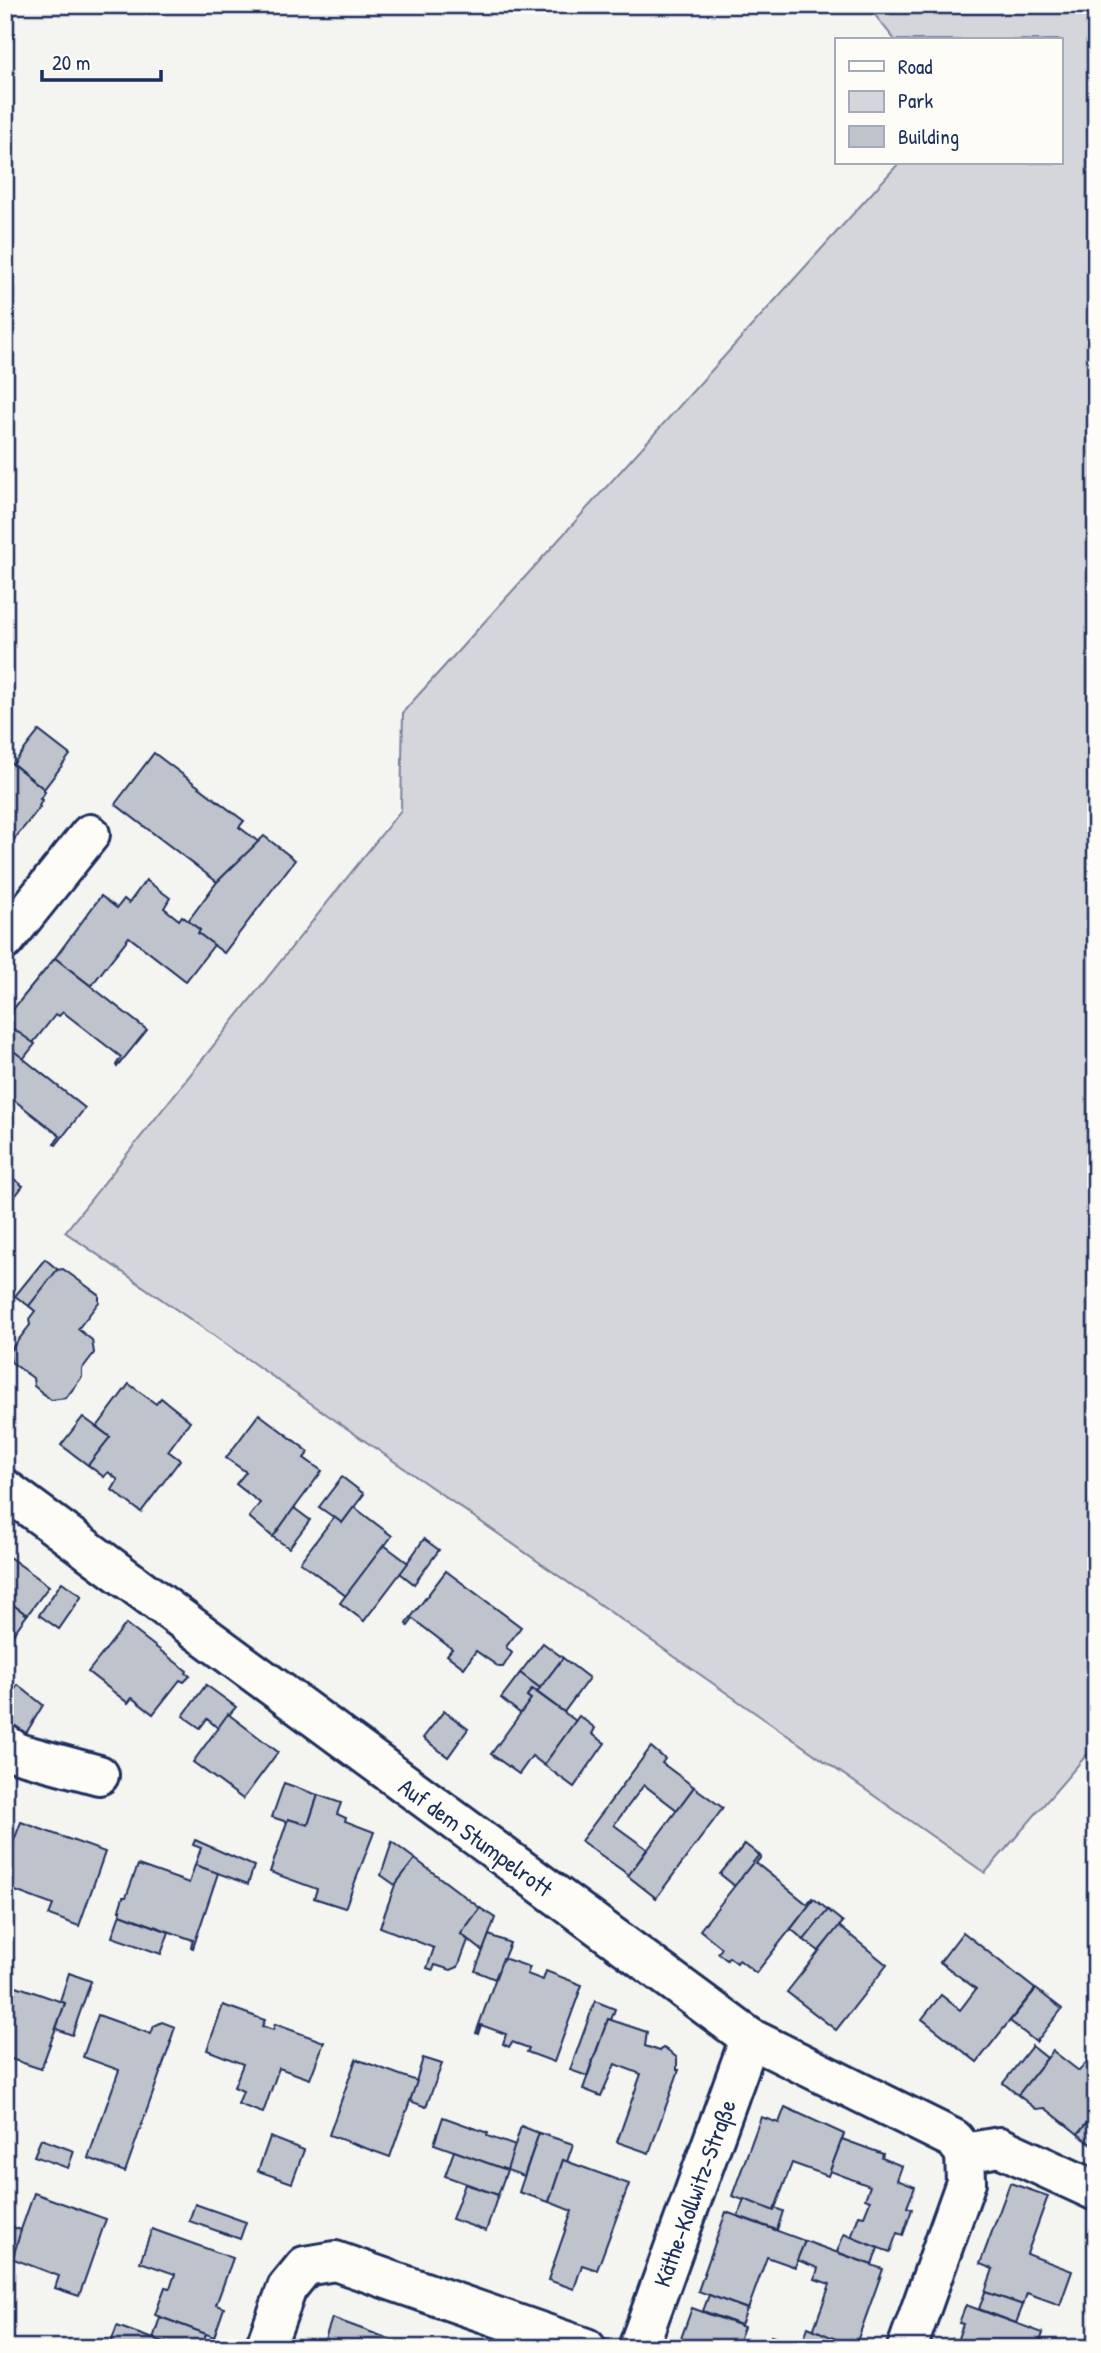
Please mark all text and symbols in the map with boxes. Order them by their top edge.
scale bar [42,38,161,82]
legend [835,38,1062,164]
text: 20 m [52,48,90,77]
text: Road [898,52,932,81]
text: Park [898,86,933,115]
text: Building [898,122,959,151]
street label: Auf dem Stumpelrott [393,1770,560,1904]
street label: Käthe-Kollwitz-Straße [645,2095,743,2291]

